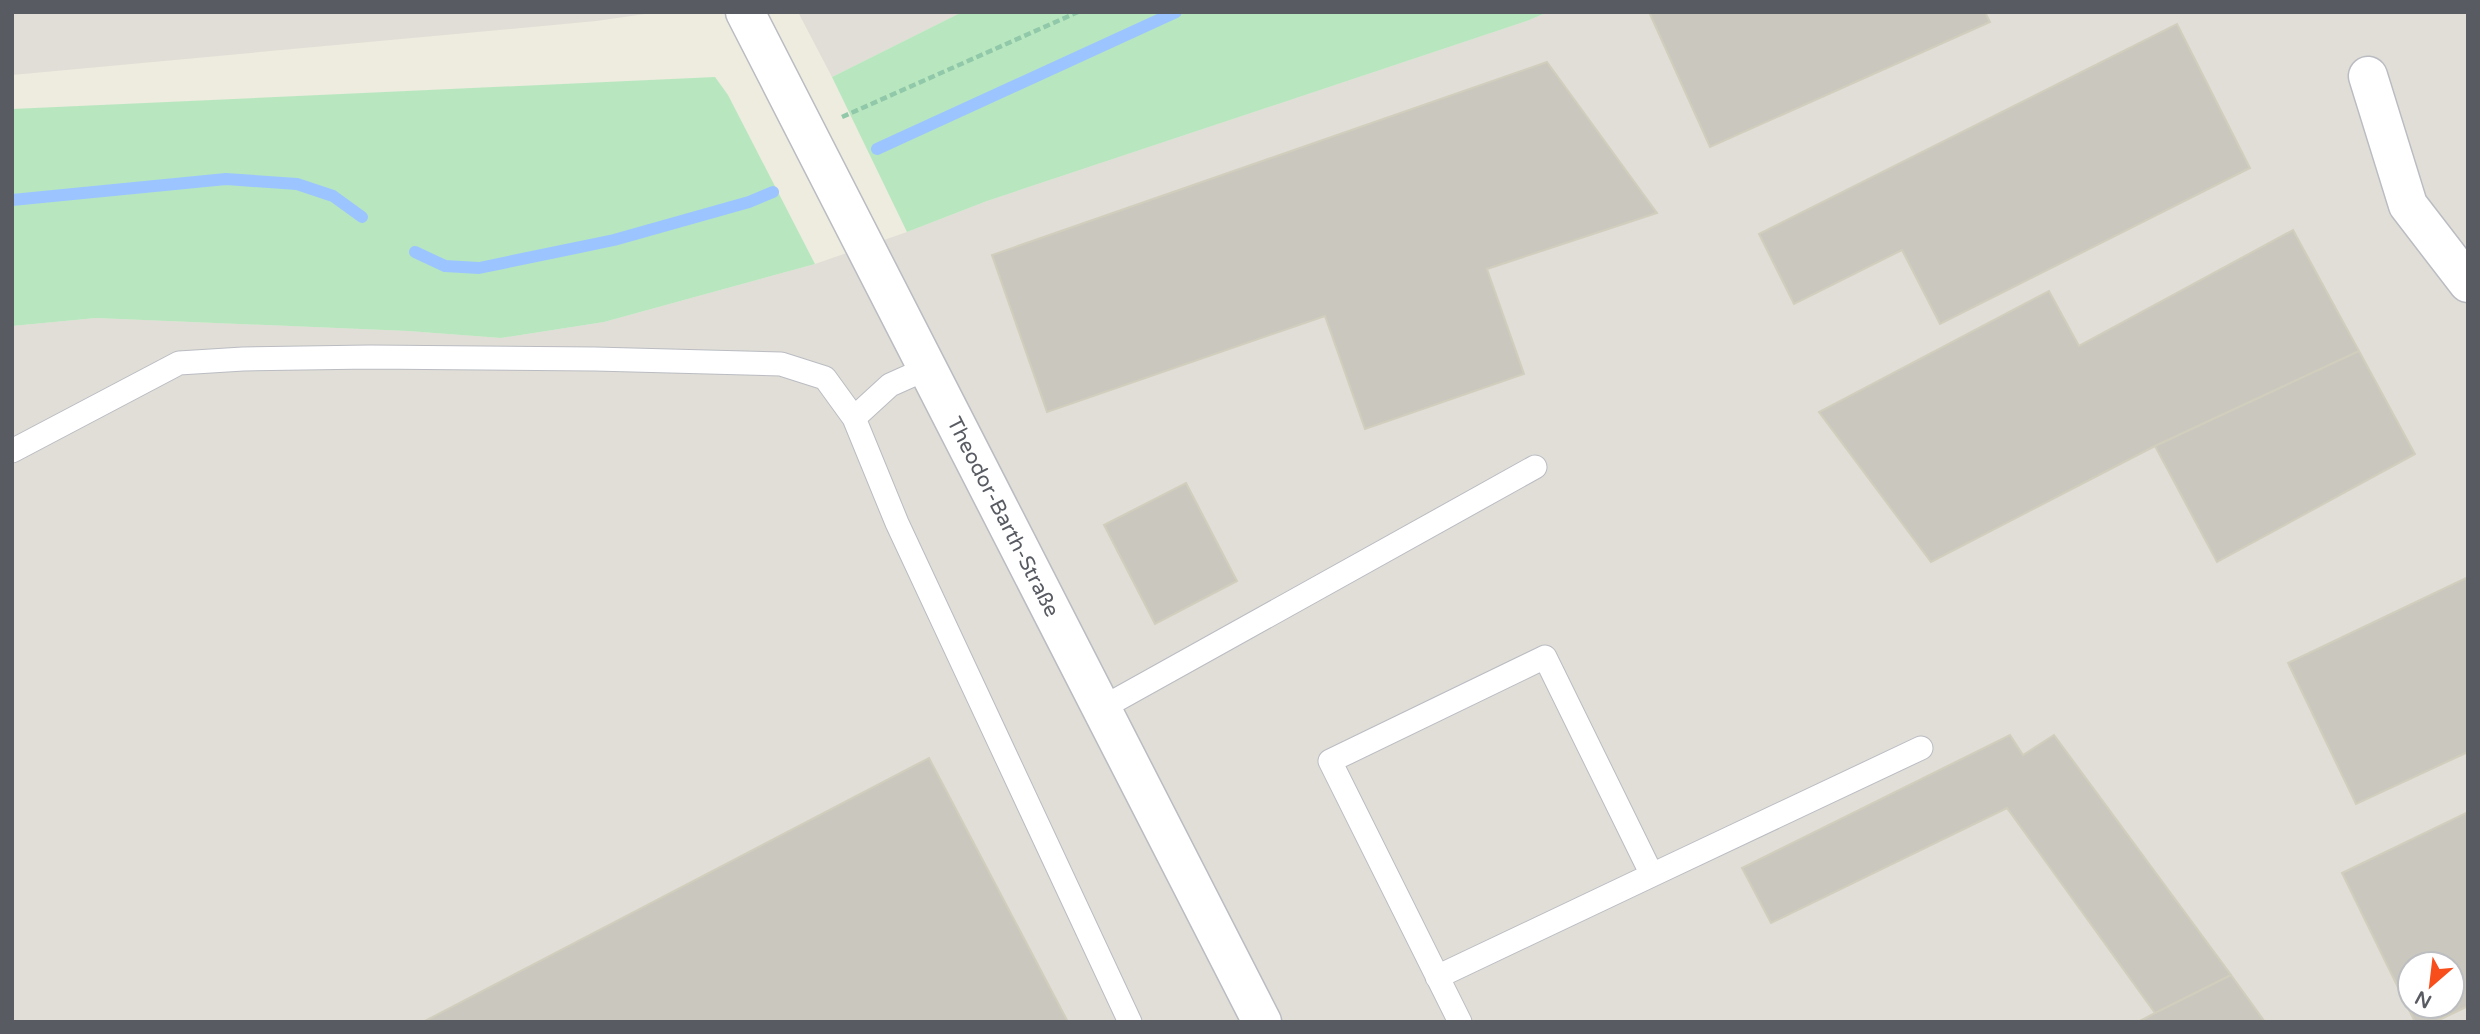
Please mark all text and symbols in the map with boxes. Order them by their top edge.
street label: Theodor-Barth-Straße [941,413,1065,621]
north arrow [2396,950,2466,1020]
text: N [2412,986,2435,1012]

